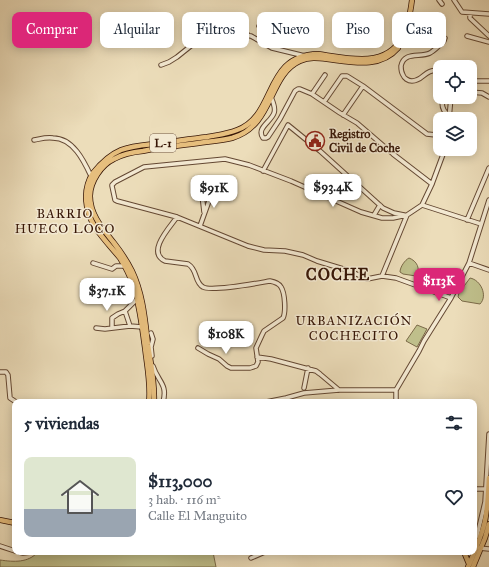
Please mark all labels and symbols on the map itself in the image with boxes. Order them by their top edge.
place label: Registro Civil de Coche [329,127,400,155]
public building icon: Registro Civil de Coche [304,130,326,152]
road number: L-1 [150,134,176,152]
pin: $93.4K [300,174,366,208]
pin: $91K [190,175,238,209]
district label: BARRIO HUECO LOCO [15,206,115,237]
district label: COCHE [306,265,370,284]
pin: $113K [411,268,467,302]
pin: $37.1K [74,278,140,312]
district label: URBANIZACIÓN COCHECITO [296,312,412,344]
pin: $108K [198,321,254,355]

